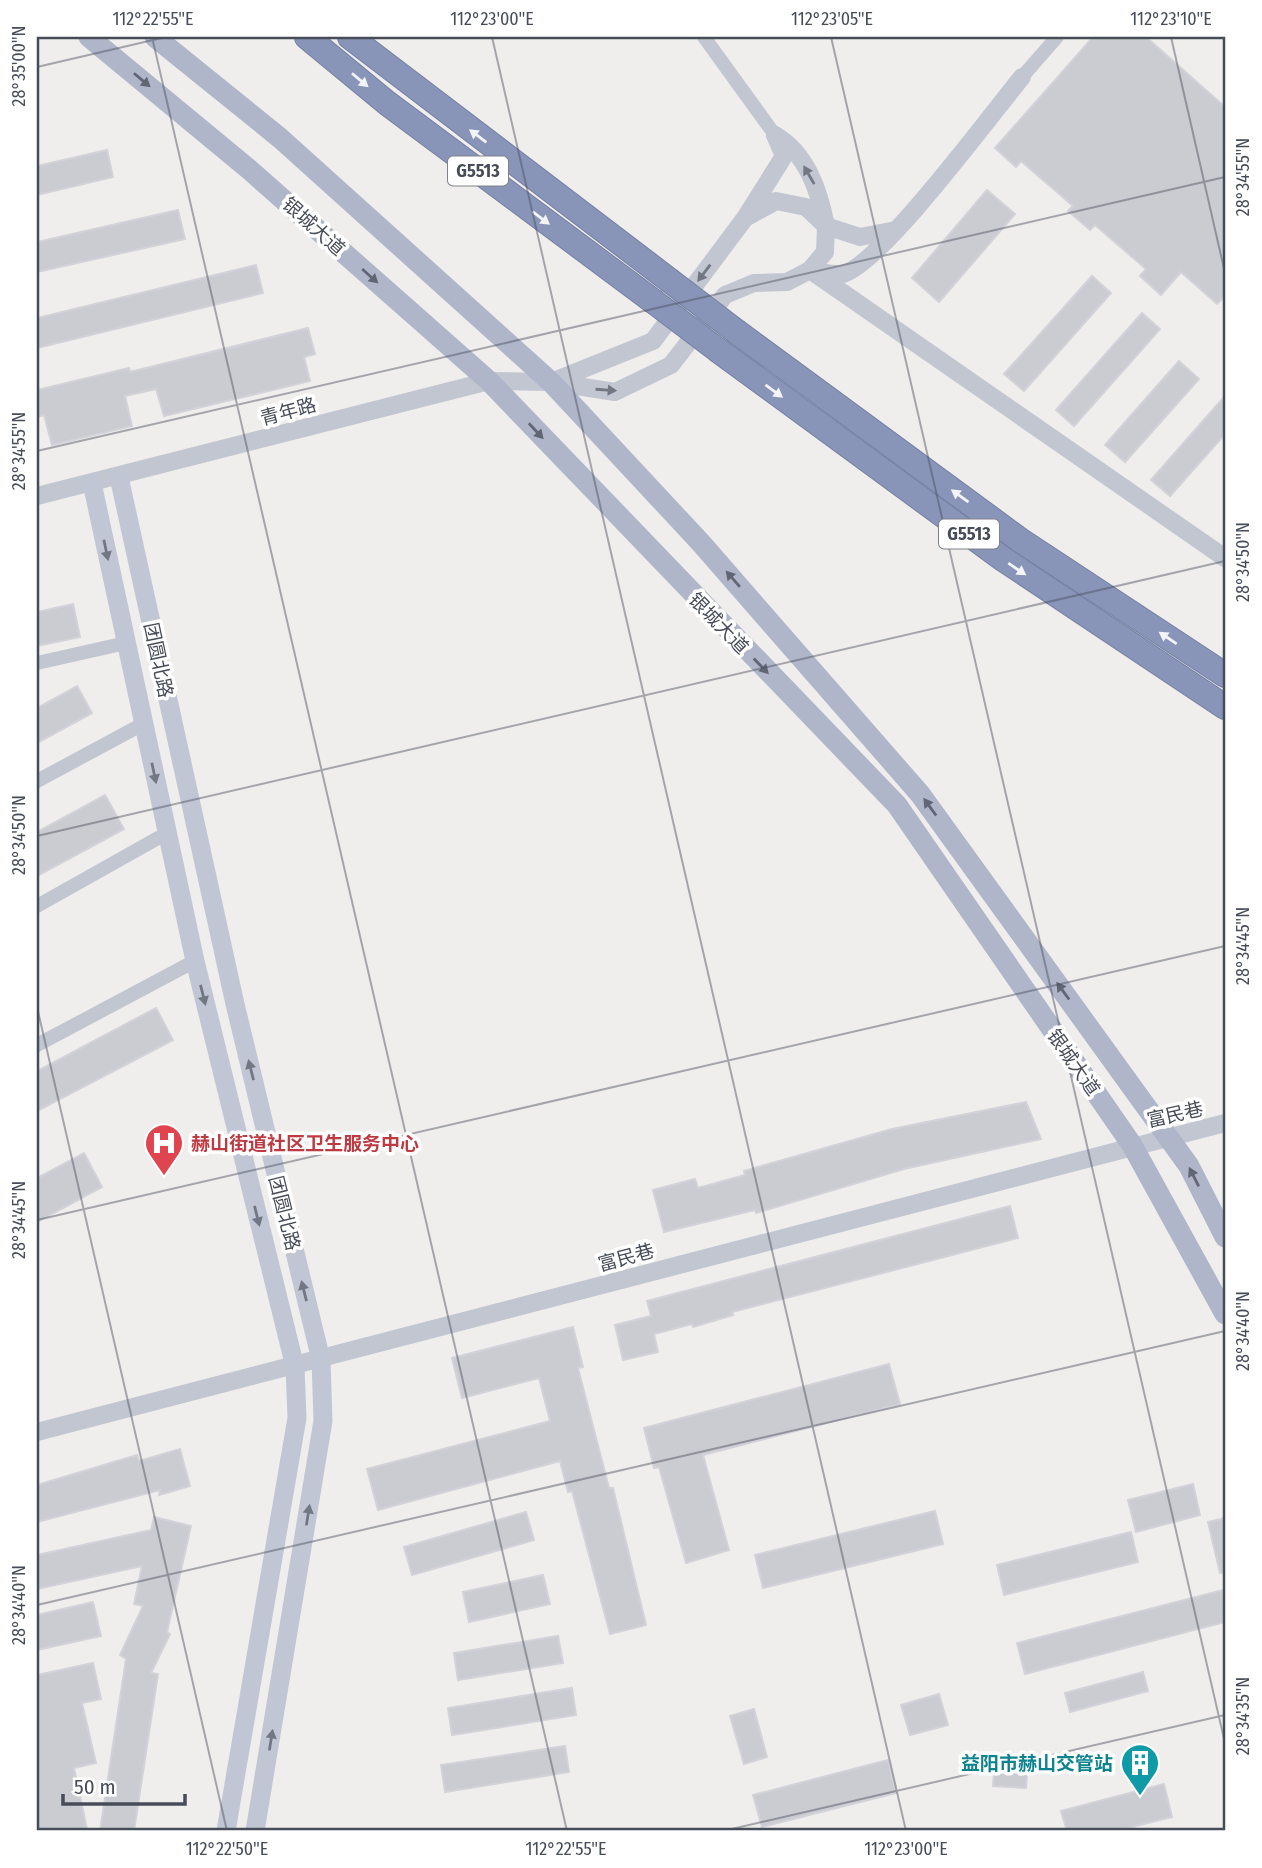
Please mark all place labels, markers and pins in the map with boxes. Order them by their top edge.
hospital icon: 赫山街道社区卫生服务中心 [143,1122,185,1177]
place label: 赫山街道社区卫生服务中心 [191,1132,419,1155]
building icon: 益阳市赫山交管站 [1119,1742,1161,1797]
place label: 益阳市赫山交管站 [961,1752,1113,1775]

